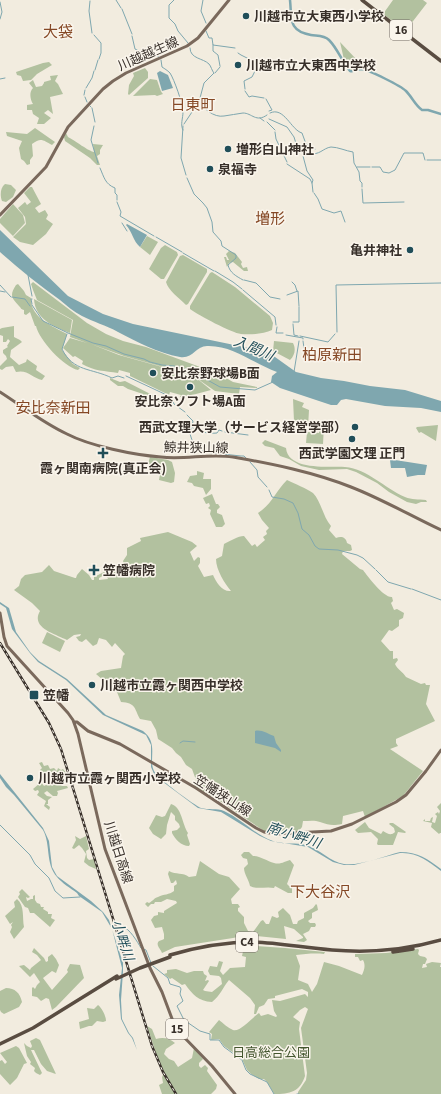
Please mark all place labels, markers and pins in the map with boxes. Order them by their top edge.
place label: 川越市立大東西小学校 [254,8,384,26]
marker: 川越市立大東西小学校 [241,11,251,21]
place label: 川越市立大東西中学校 [246,57,376,75]
marker: 川越市立大東西中学校 [233,60,243,70]
place label: 増形白山神社 [236,141,314,159]
marker: 増形白山神社 [223,144,233,154]
place label: 泉福寺 [218,161,257,179]
marker: 泉福寺 [205,164,215,174]
place label: 亀井神社 [350,242,402,260]
marker: 亀井神社 [405,245,415,255]
place label: 安比奈野球場B面 [161,365,260,383]
marker: 安比奈野球場B面 [148,368,158,378]
marker: 安比奈ソフト場A面 [185,382,195,392]
place label: 安比奈ソフト場A面 [134,393,246,411]
place label: 西武文理大学（サービス経営学部） [139,419,347,437]
marker: 西武文理大学（サービス経営学部） [350,422,360,432]
marker: 西武学園文理 正門 [347,434,357,444]
place label: 西武学園文理 正門 [299,445,405,463]
marker: 霞ヶ関南病院(真正会) [97,447,109,459]
place label: 霞ヶ関南病院(真正会) [40,460,166,478]
place label: 笠幡病院 [103,562,155,580]
marker: 笠幡病院 [88,564,100,576]
place label: 川越市立霞ヶ関西中学校 [100,677,243,695]
marker: 川越市立霞ヶ関西中学校 [87,680,97,690]
place label: 笠幡 [43,687,70,705]
marker: 笠幡 [28,689,40,701]
place label: 川越市立霞ヶ関西小学校 [38,770,181,788]
marker: 川越市立霞ヶ関西小学校 [25,773,35,783]

